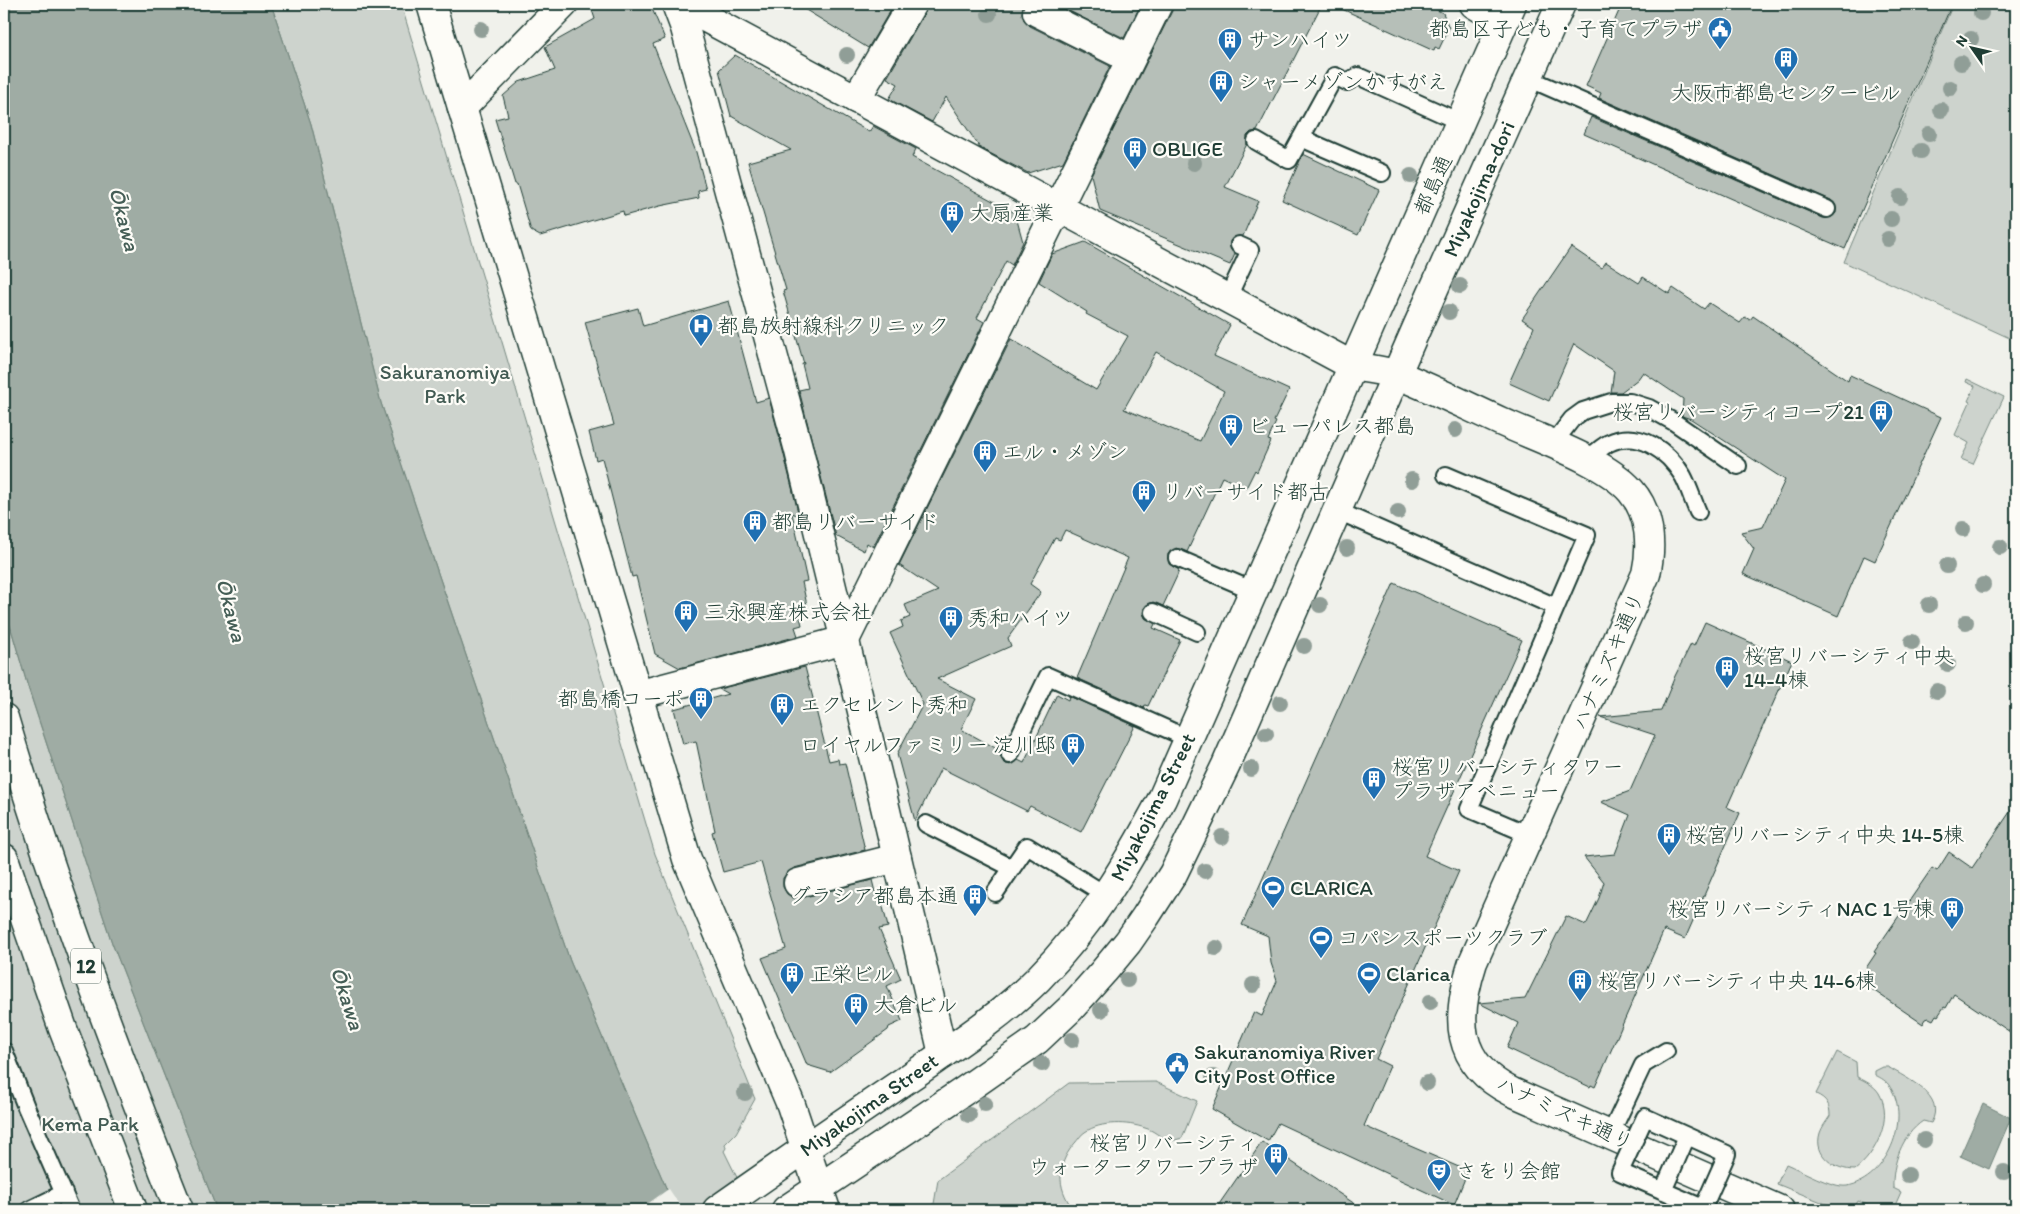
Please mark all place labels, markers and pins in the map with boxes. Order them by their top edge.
place label: 都島区子ども・子育てプラザ [1429,16,1702,41]
public building icon: 都島区子ども・子育てプラザ [1707,16,1733,50]
building icon: サンハイツ [1217,27,1243,61]
place label: サンハイツ [1248,27,1352,52]
building icon: 大阪市都島センタービル [1773,46,1799,80]
building icon: シャーメゾンかすがえ [1208,69,1234,103]
place label: シャーメゾンかすがえ [1238,69,1448,94]
place label: 大阪市都島センタービル [1671,80,1901,105]
building icon: OBLIGE [1122,136,1148,170]
place label: OBLIGE [1152,136,1223,161]
building icon: 大扇産業 [939,200,965,234]
place label: 大扇産業 [970,200,1054,225]
hospital icon: 都島放射線科クリニック [688,313,714,347]
place label: 都島放射線科クリニック [718,313,949,338]
place label: 桜宮リバーシティコープ21 [1613,399,1864,424]
building icon: 桜宮リバーシティコープ21 [1868,399,1894,433]
building icon: ビューパレス都島 [1218,413,1244,447]
place label: ビューパレス都島 [1248,413,1416,438]
building icon: エル・メゾン [972,439,998,473]
place label: エル・メゾン [1002,439,1128,464]
building icon: リバーサイド都古 [1131,479,1157,513]
place label: リバーサイド都古 [1162,479,1330,504]
building icon: 都島リバーサイド [742,509,768,543]
place label: 都島リバーサイド [772,509,940,534]
building icon: 三永興産株式会社 [673,599,699,633]
place label: 三永興産株式会社 [704,599,872,624]
building icon: 秀和ハイツ [938,605,964,639]
place label: 秀和ハイツ [968,605,1073,630]
place label: 桜宮リバーシティ中央 14-4棟 [1744,643,1954,692]
building icon: 桜宮リバーシティ中央 14-4棟 [1714,655,1740,689]
place label: 都島橋コーポ [558,686,684,711]
building icon: 都島橋コーポ [688,686,714,720]
building icon: エクセレント秀和 [769,692,795,726]
place label: エクセレント秀和 [800,692,968,717]
place label: ロイヤルファミリー 淀川邸 [800,732,1056,757]
building icon: ロイヤルファミリー 淀川邸 [1060,732,1086,766]
place label: 桜宮リバーシティタワー プラザアベニュー [1392,754,1623,803]
building icon: 桜宮リバーシティタワー プラザアベニュー [1361,766,1387,800]
building icon: 桜宮リバーシティ中央 14-5棟 [1656,822,1682,856]
place label: 桜宮リバーシティ中央 14-5棟 [1686,822,1964,847]
sports icon: CLARICA [1260,875,1286,909]
place label: CLARICA [1290,875,1373,900]
place label: グラシア都島本通 [790,883,958,908]
building icon: グラシア都島本通 [962,883,988,917]
place label: 桜宮リバーシティNAC 1号棟 [1668,896,1934,921]
building icon: 桜宮リバーシティNAC 1号棟 [1939,896,1965,930]
sports icon: コパンスポーツクラブ [1308,925,1334,959]
place label: コパンスポーツクラブ [1338,925,1548,950]
building icon: 正栄ビル [779,961,805,995]
place label: 正栄ビル [810,961,894,986]
sports icon: Clarica [1356,961,1382,995]
place label: Clarica [1386,961,1451,986]
building icon: 桜宮リバーシティ中央 14-6棟 [1567,968,1593,1002]
place label: 桜宮リバーシティ中央 14-6棟 [1598,968,1876,993]
building icon: 大倉ビル [843,992,869,1026]
place label: 大倉ビル [874,992,958,1017]
place label: Sakuranomiya River City Post Office [1194,1039,1376,1088]
public building icon: Sakuranomiya River City Post Office [1164,1051,1190,1085]
place label: 桜宮リバーシティ ウォータータワープラザ [1029,1130,1258,1179]
building icon: 桜宮リバーシティ ウォータータワープラザ [1263,1142,1289,1176]
theatre icon: さをり会館 [1426,1158,1452,1192]
place label: さをり会館 [1456,1158,1561,1183]

